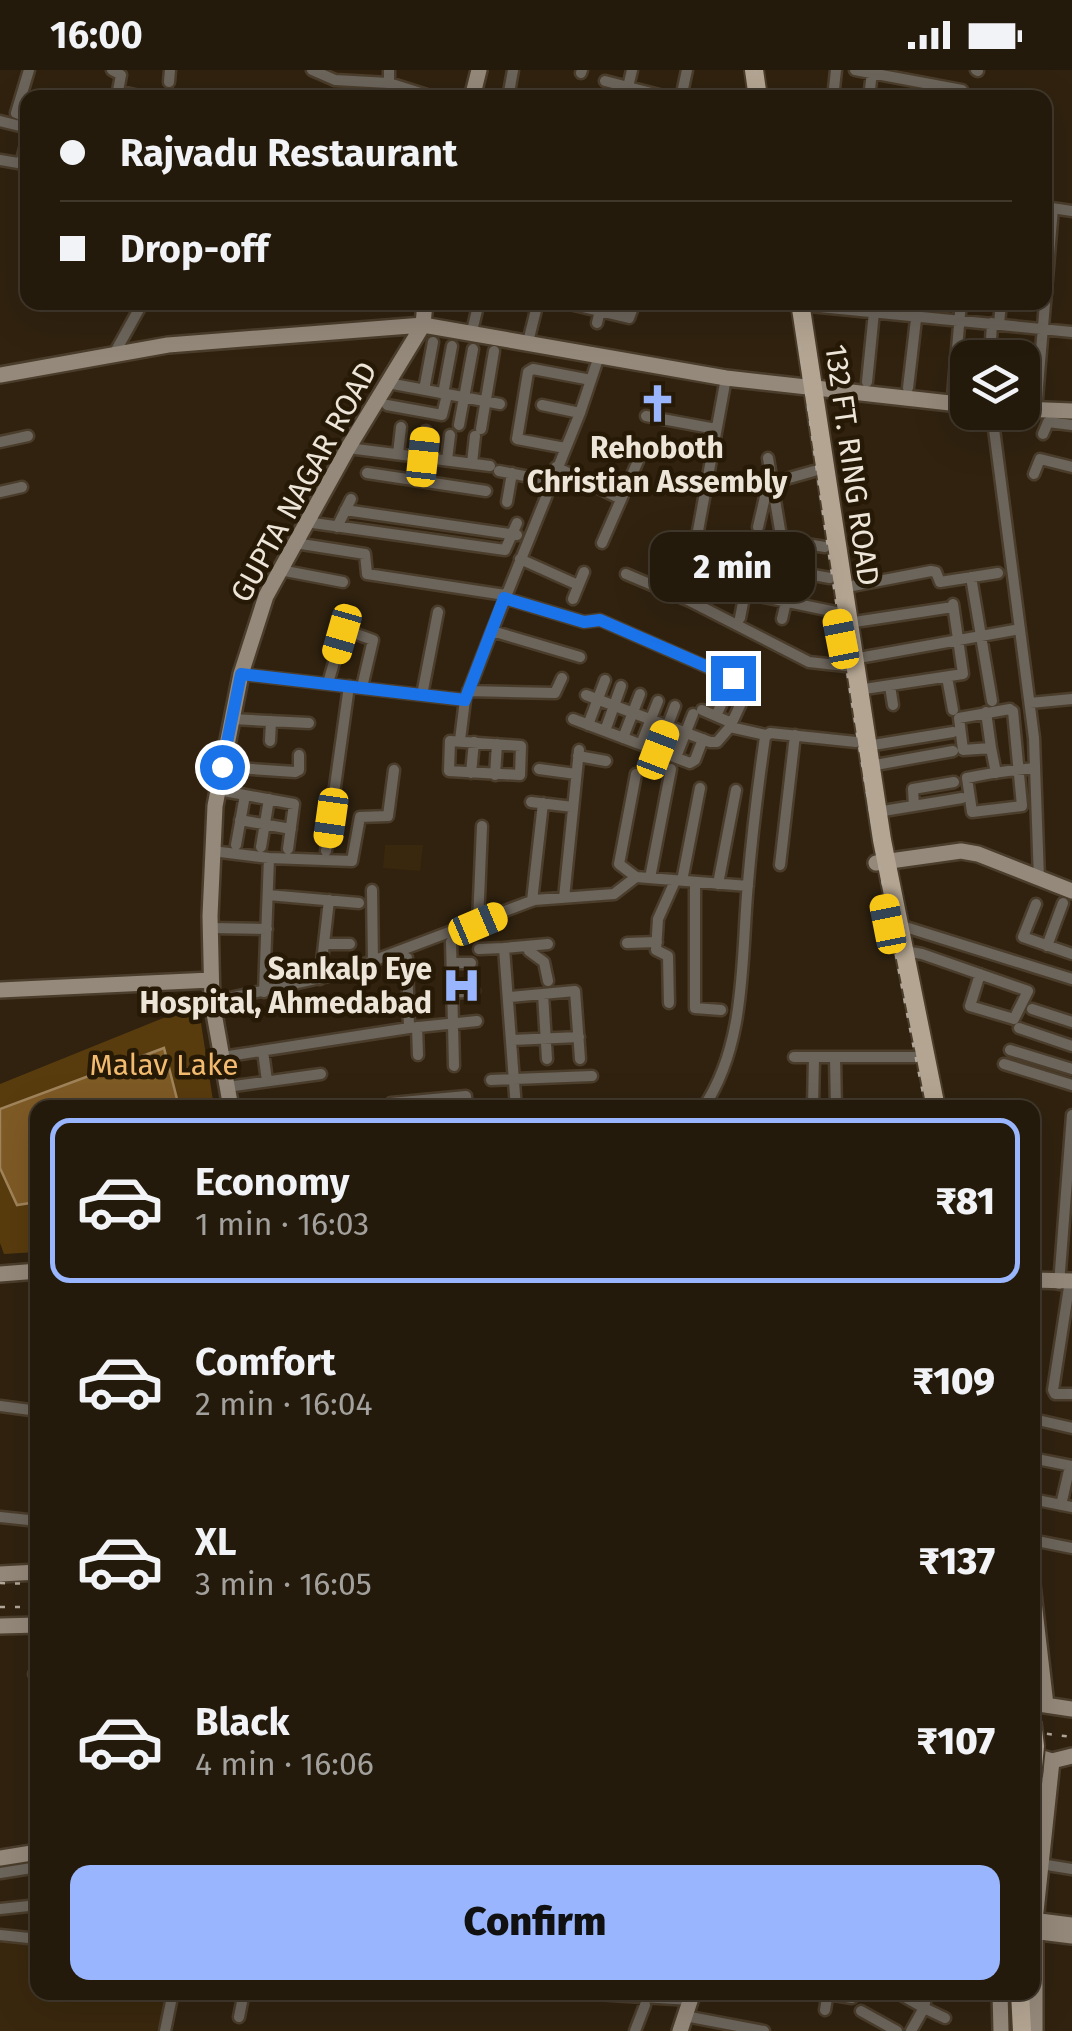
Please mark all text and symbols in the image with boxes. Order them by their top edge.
text: 16:00 [50,12,143,58]
text: Rajvadu Restaurant [120,130,458,176]
text: Drop-off [120,226,268,272]
map controls [950,340,1040,430]
button: layers [950,340,1040,430]
street label: 132 FT. RING ROAD [817,342,887,588]
street label: GUPTA NAGAR ROAD [223,356,385,608]
church icon: Rehoboth Christian Assembly [636,383,678,425]
car [405,426,441,488]
place label: Rehoboth Christian Assembly [527,430,788,500]
callout: 2 min [650,533,816,603]
text: 2 min [693,548,772,586]
car [319,601,365,667]
car [821,607,861,671]
route end [711,656,756,701]
car [633,717,683,783]
route start [200,745,245,790]
car [312,786,350,850]
car [868,892,908,956]
car [445,898,511,950]
place label: Sankalp Eye Hospital, Ahmedabad [139,951,432,1021]
hospital icon: Sankalp Eye Hospital, Ahmedabad [441,965,483,1007]
park label: Malav Lake [90,1047,238,1083]
icon: car [75,1156,165,1246]
text: Economy [195,1159,350,1205]
text: ₹81 [935,1178,995,1224]
text: 1 min · 16:03 [195,1205,369,1243]
icon: car [75,1336,165,1426]
text: Comfort [195,1339,336,1385]
text: ₹109 [912,1358,995,1404]
text: 2 min · 16:04 [195,1385,373,1423]
icon: car [75,1516,165,1606]
text: XL [195,1519,237,1565]
text: ₹137 [918,1538,995,1584]
text: 3 min · 16:05 [195,1565,372,1603]
icon: car [75,1696,165,1786]
text: Black [195,1699,290,1745]
text: ₹107 [916,1718,995,1764]
text: 4 min · 16:06 [195,1745,374,1783]
button: Confirm [70,1865,1000,1980]

